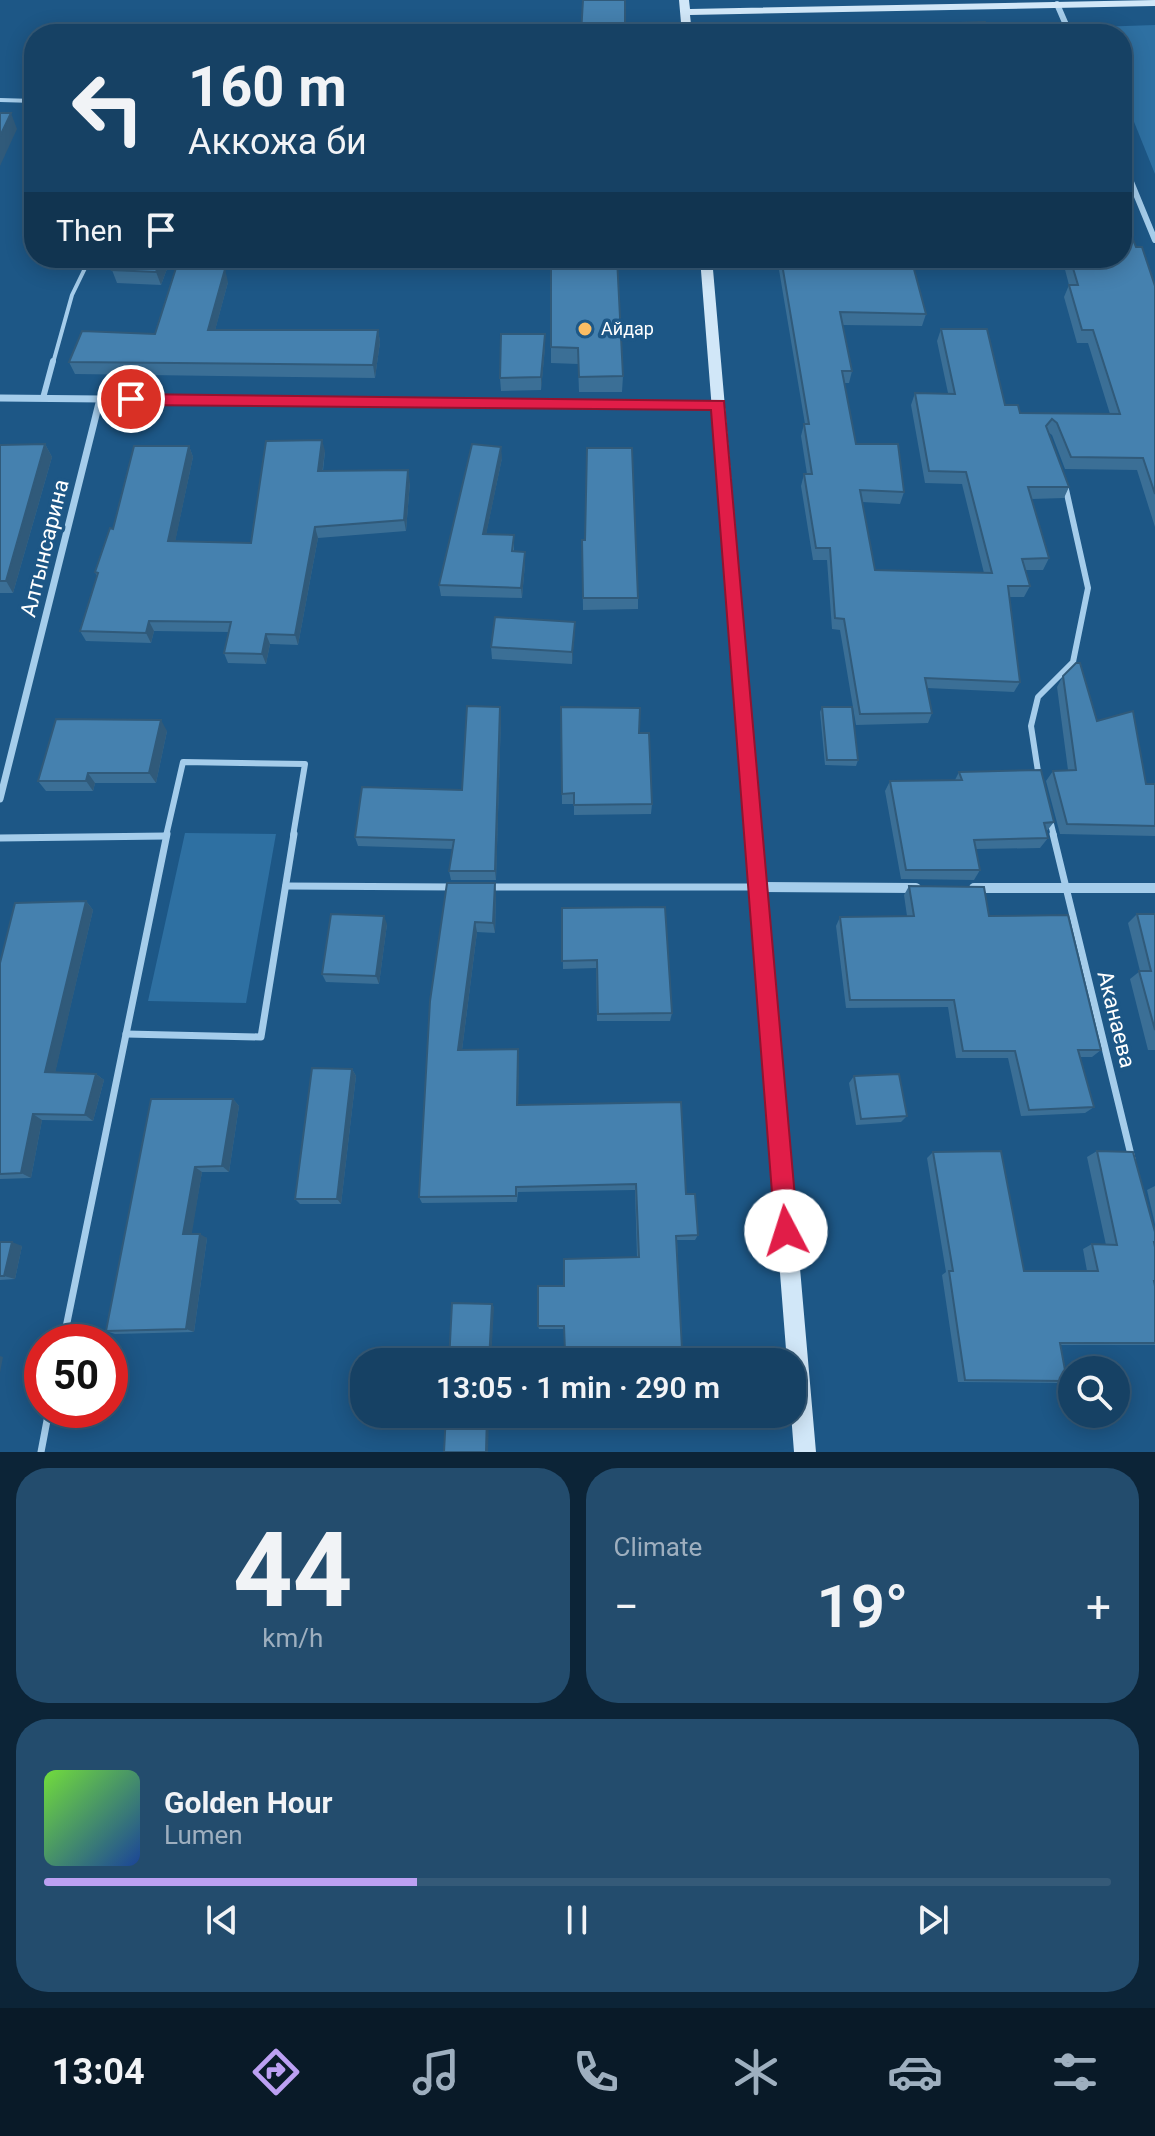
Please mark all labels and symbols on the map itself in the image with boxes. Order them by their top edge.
place label: Айдар [601,318,654,339]
marker: Айдар [576,320,594,338]
pin [97,365,165,433]
street label: Алтынсарина [15,477,74,619]
street label: Аканаева [1092,968,1141,1070]
position arrow [744,1189,828,1273]
speed limit sign: 50 [24,1324,128,1428]

